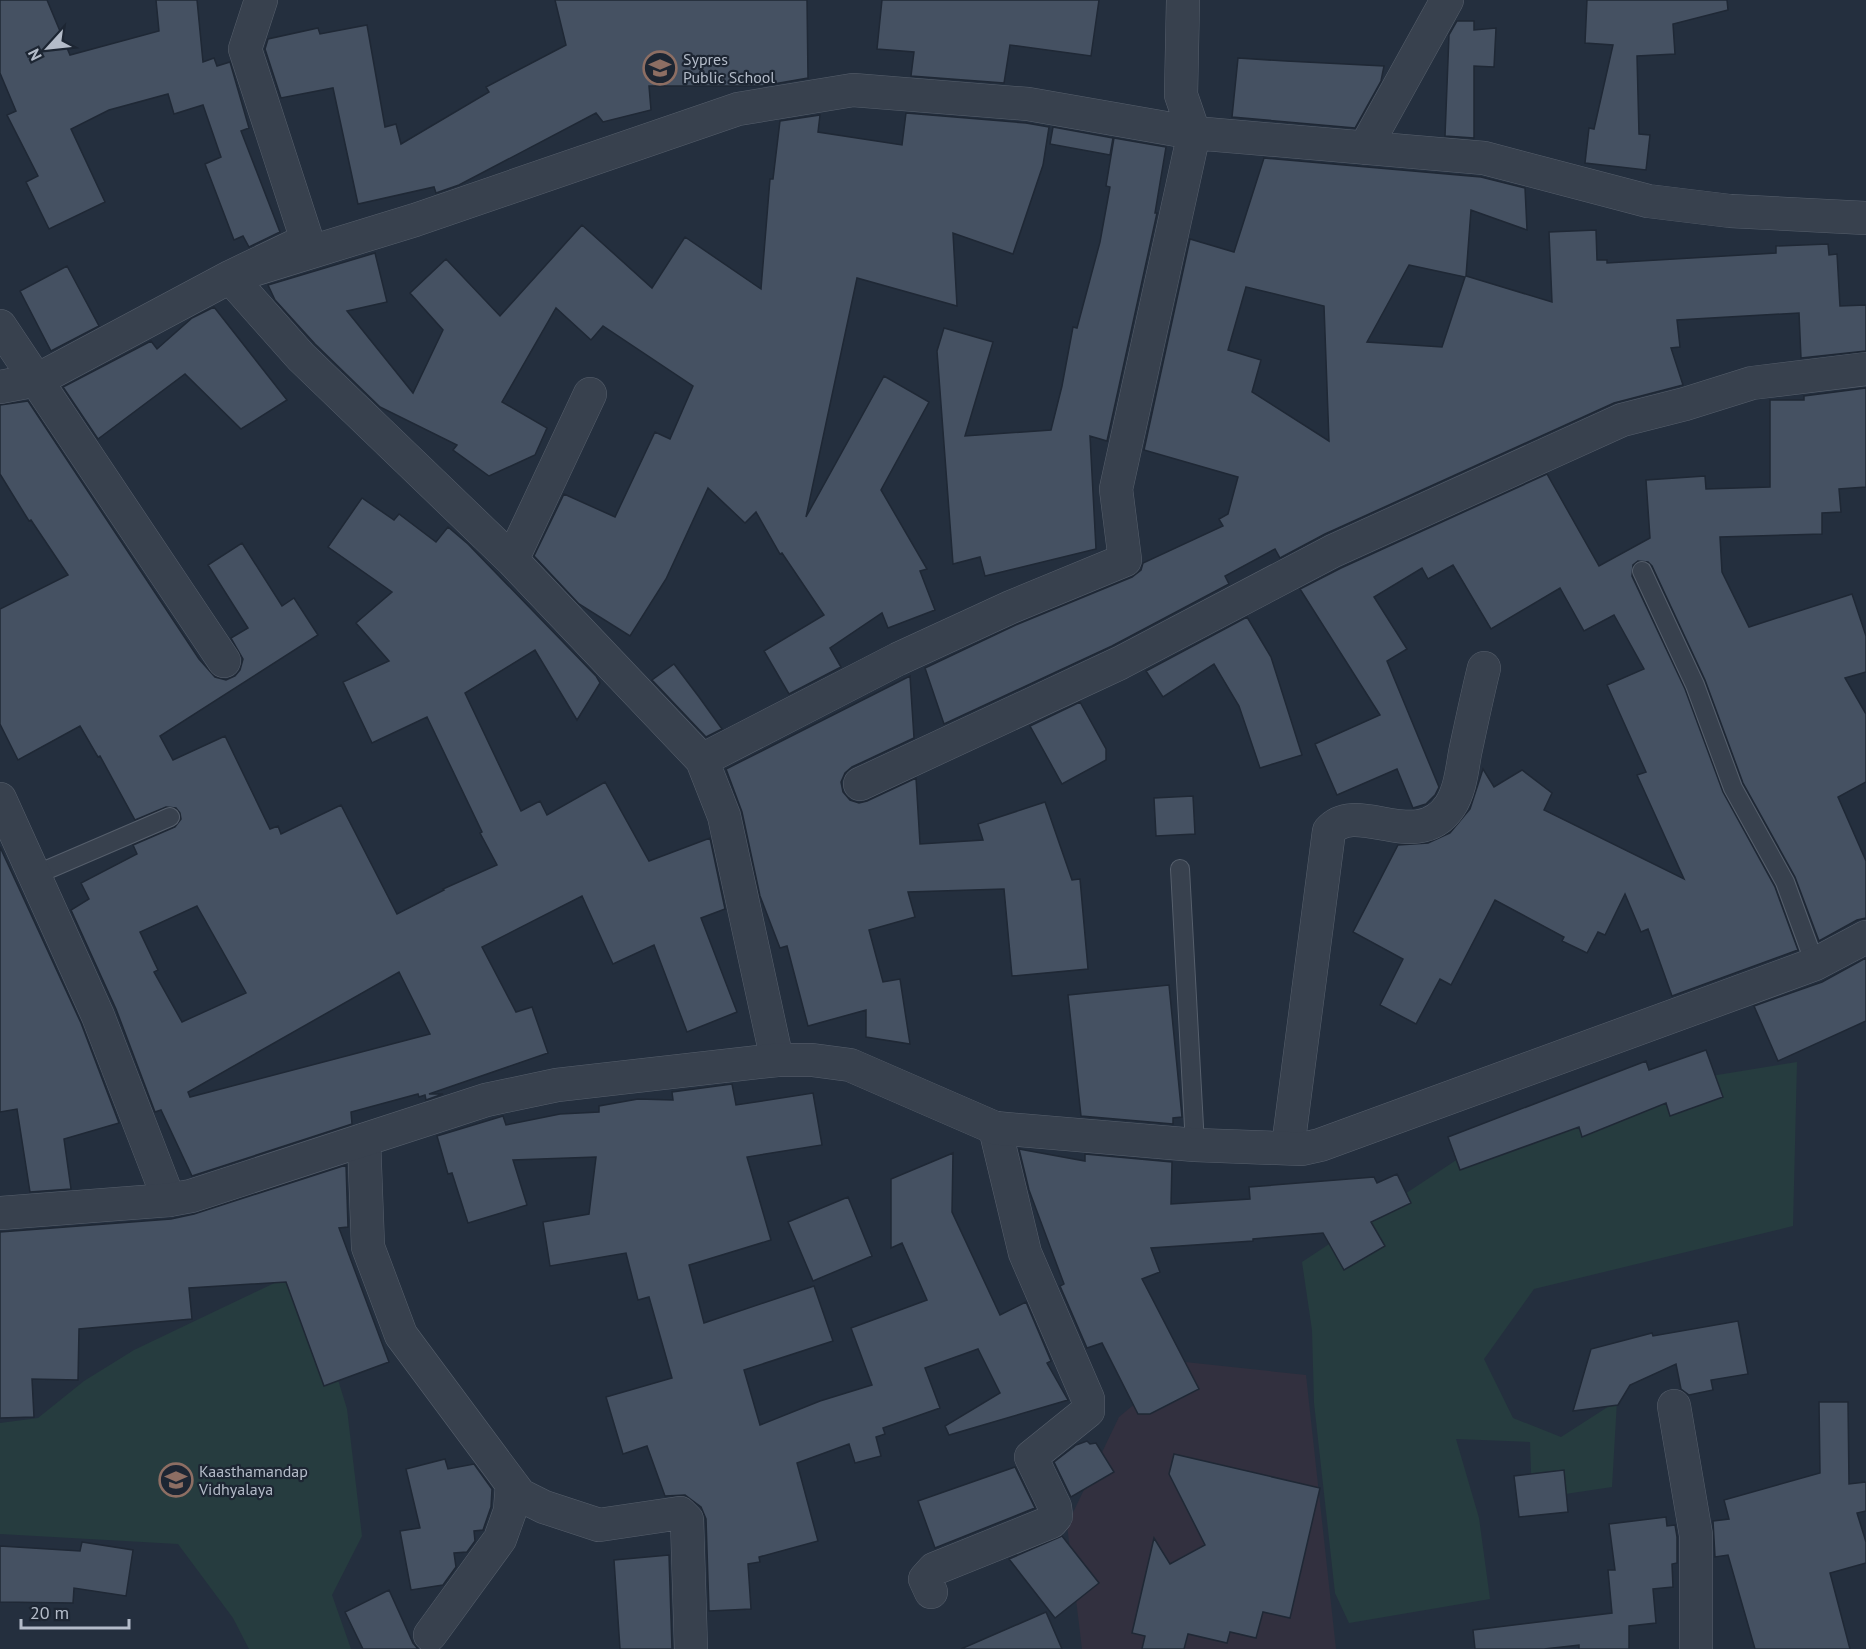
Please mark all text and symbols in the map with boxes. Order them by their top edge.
north arrow [18,18,78,78]
text: N [23,46,46,64]
place label: Sypres Public School [683,49,775,87]
school or university icon: Sypres Public School [642,50,678,86]
place label: Kaasthamandap Vidhyalaya [198,1461,308,1499]
school or university icon: Kaasthamandap Vidhyalaya [158,1462,194,1498]
scale bar [21,1592,129,1630]
text: 20 m [30,1601,69,1624]

